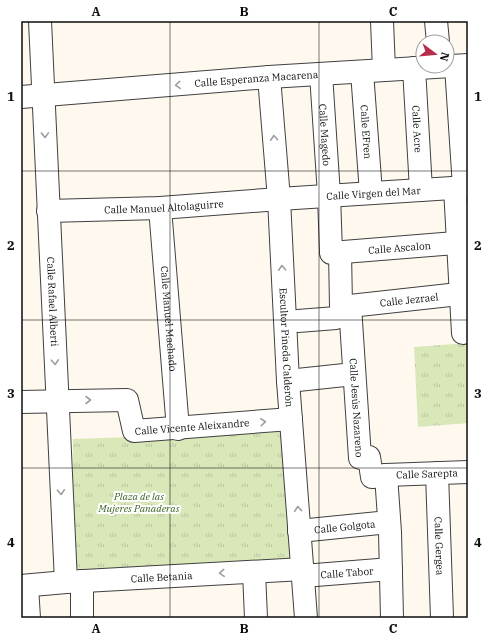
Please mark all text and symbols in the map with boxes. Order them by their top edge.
text: A [91,3,101,20]
text: B [239,3,249,20]
text: C [389,3,398,20]
north arrow [415,34,455,74]
text: N [437,51,453,63]
street label: Calle Esperanza Macarena [194,68,319,90]
one-way arrow [175,80,181,89]
text: 1 [7,88,15,105]
text: 1 [474,88,482,105]
street label: Calle Magedo [316,103,333,167]
street label: Calle EFren [357,104,374,160]
street label: Calle Acre [409,105,425,153]
one-way arrow [41,132,50,138]
one-way arrow [269,135,278,141]
street label: Calle Virgen del Mar [326,184,422,203]
street label: Calle Manuel Altolaguirre [104,197,224,216]
text: 2 [7,237,15,254]
text: 2 [474,237,482,254]
street label: Calle Ascalon [368,239,432,257]
street label: Calle Rafael Alberti [44,257,61,347]
street label: Calle Manuel Machado [158,265,179,372]
one-way arrow [278,265,287,271]
street label: Escultor Pineda Calderón [276,287,296,408]
street label: Calle Jezrael [379,290,439,310]
street label: Calle Jesús Nazareno [346,358,366,458]
one-way arrow [51,359,60,365]
text: 3 [7,385,15,402]
text: 3 [474,385,482,402]
one-way arrow [85,396,91,404]
street label: Calle Vicente Aleixandre [134,416,250,438]
one-way arrow [260,417,266,426]
street label: Calle Sarepta [396,466,459,482]
one-way arrow [57,489,66,495]
park label: Plaza de las Mujeres Panaderas [98,490,180,515]
one-way arrow [293,506,302,512]
street label: Calle Gergea [432,516,447,576]
street label: Calle Golgota [314,517,377,536]
text: 4 [7,534,15,551]
text: 4 [474,534,482,551]
street label: Calle Tabor [320,564,375,582]
street label: Calle Betania [131,569,193,585]
one-way arrow [219,569,225,578]
text: A [91,620,101,637]
text: B [239,620,249,637]
text: C [389,620,398,637]

